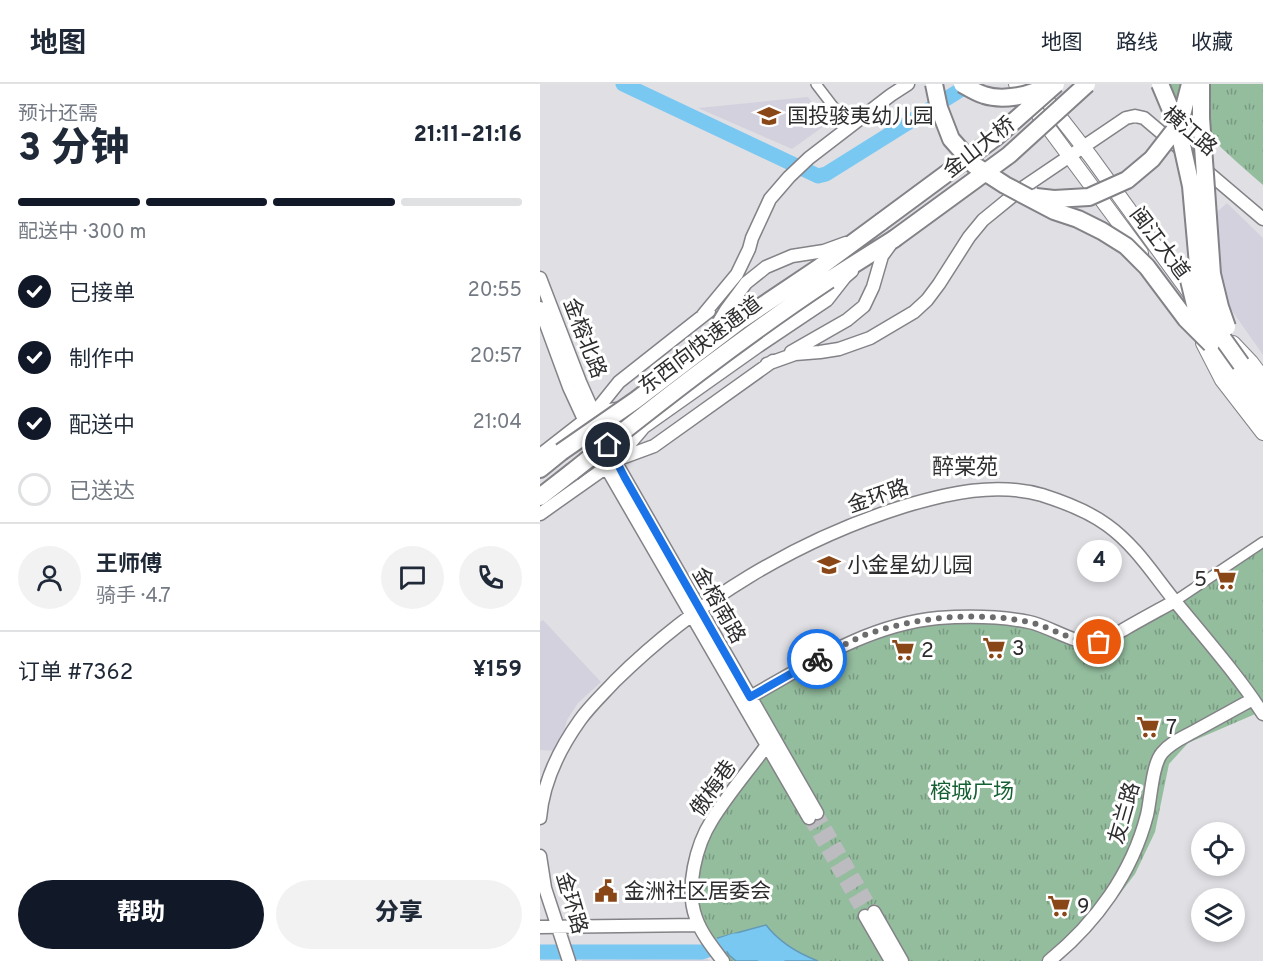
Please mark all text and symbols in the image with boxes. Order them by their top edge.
text: 地图 [30,27,86,63]
text: 地图 [1041,30,1083,57]
text: 路线 [1116,30,1158,57]
text: 收藏 [1191,30,1233,57]
text: 预计还需 [18,102,98,128]
street label: 横江路 [1156,102,1222,163]
school or university icon: 国投骏夷幼儿园 [756,103,782,129]
place label: 国投骏夷幼儿园 [787,104,934,131]
street label: 金山大桥 [939,112,1021,185]
text: 21:11–21:16 [414,122,522,149]
text: 3 分钟 [18,126,129,175]
street label: 闽江大道 [1123,202,1195,286]
text: 配送中 · 300 m [18,220,146,246]
icon: check [18,275,51,308]
text: 20:55 [468,278,522,304]
text: 已接单 [69,281,135,308]
street label: 东西向快速通道 [634,291,768,401]
street label: 金榕北路 [556,294,611,383]
icon: check [18,341,51,374]
text: 20:57 [470,344,522,370]
text: 制作中 [69,347,135,374]
icon: check [18,407,51,440]
text: 21:04 [473,410,522,436]
text: 配送中 [69,413,135,440]
pin [582,419,633,470]
icon: home [591,428,624,461]
district label: 醉棠苑 [932,455,998,482]
street label: 金环路 [844,474,913,520]
text: 已送达 [69,479,135,506]
callout: 4 [1076,540,1122,582]
button: person [18,546,81,609]
button: chat [381,546,444,609]
button: phone [459,546,522,609]
text: 4 [1093,548,1106,574]
text: 王师傅 [96,552,162,579]
school or university icon: 小金星幼儿园 [816,552,842,578]
place label: 小金星幼儿园 [847,553,973,580]
street label: 金榕南路 [685,563,750,649]
supermarket icon: 5 [1212,566,1238,592]
place label: 5 [1194,567,1207,594]
text: 骑手 · 4.7 [96,584,171,610]
pin [1073,616,1124,667]
icon: bag [1082,625,1115,658]
courier [787,629,847,689]
supermarket icon: 3 [981,635,1007,661]
place label: 3 [1012,636,1025,663]
supermarket icon: 2 [890,637,916,663]
place label: 2 [921,638,934,665]
icon: bike [801,643,834,676]
text: ¥159 [473,657,522,684]
text: 订单 #7362 [18,660,133,687]
supermarket icon: 7 [1135,714,1161,740]
place label: 7 [1166,715,1177,742]
street label: 傲梅巷 [685,755,743,822]
park label: 榕城广场 [930,779,1014,806]
street label: 友兰路 [1104,779,1147,847]
map controls [1191,822,1245,942]
button: locate [1191,822,1245,876]
street label: 金环路 [549,869,592,937]
public building icon: 金洲社区居委会 [593,878,619,904]
place label: 金洲社区居委会 [624,879,771,906]
button: 帮助 [18,880,264,949]
button: 分享 [276,880,522,949]
button: layers [1191,888,1245,942]
supermarket icon: 9 [1046,893,1072,919]
place label: 9 [1077,894,1090,921]

